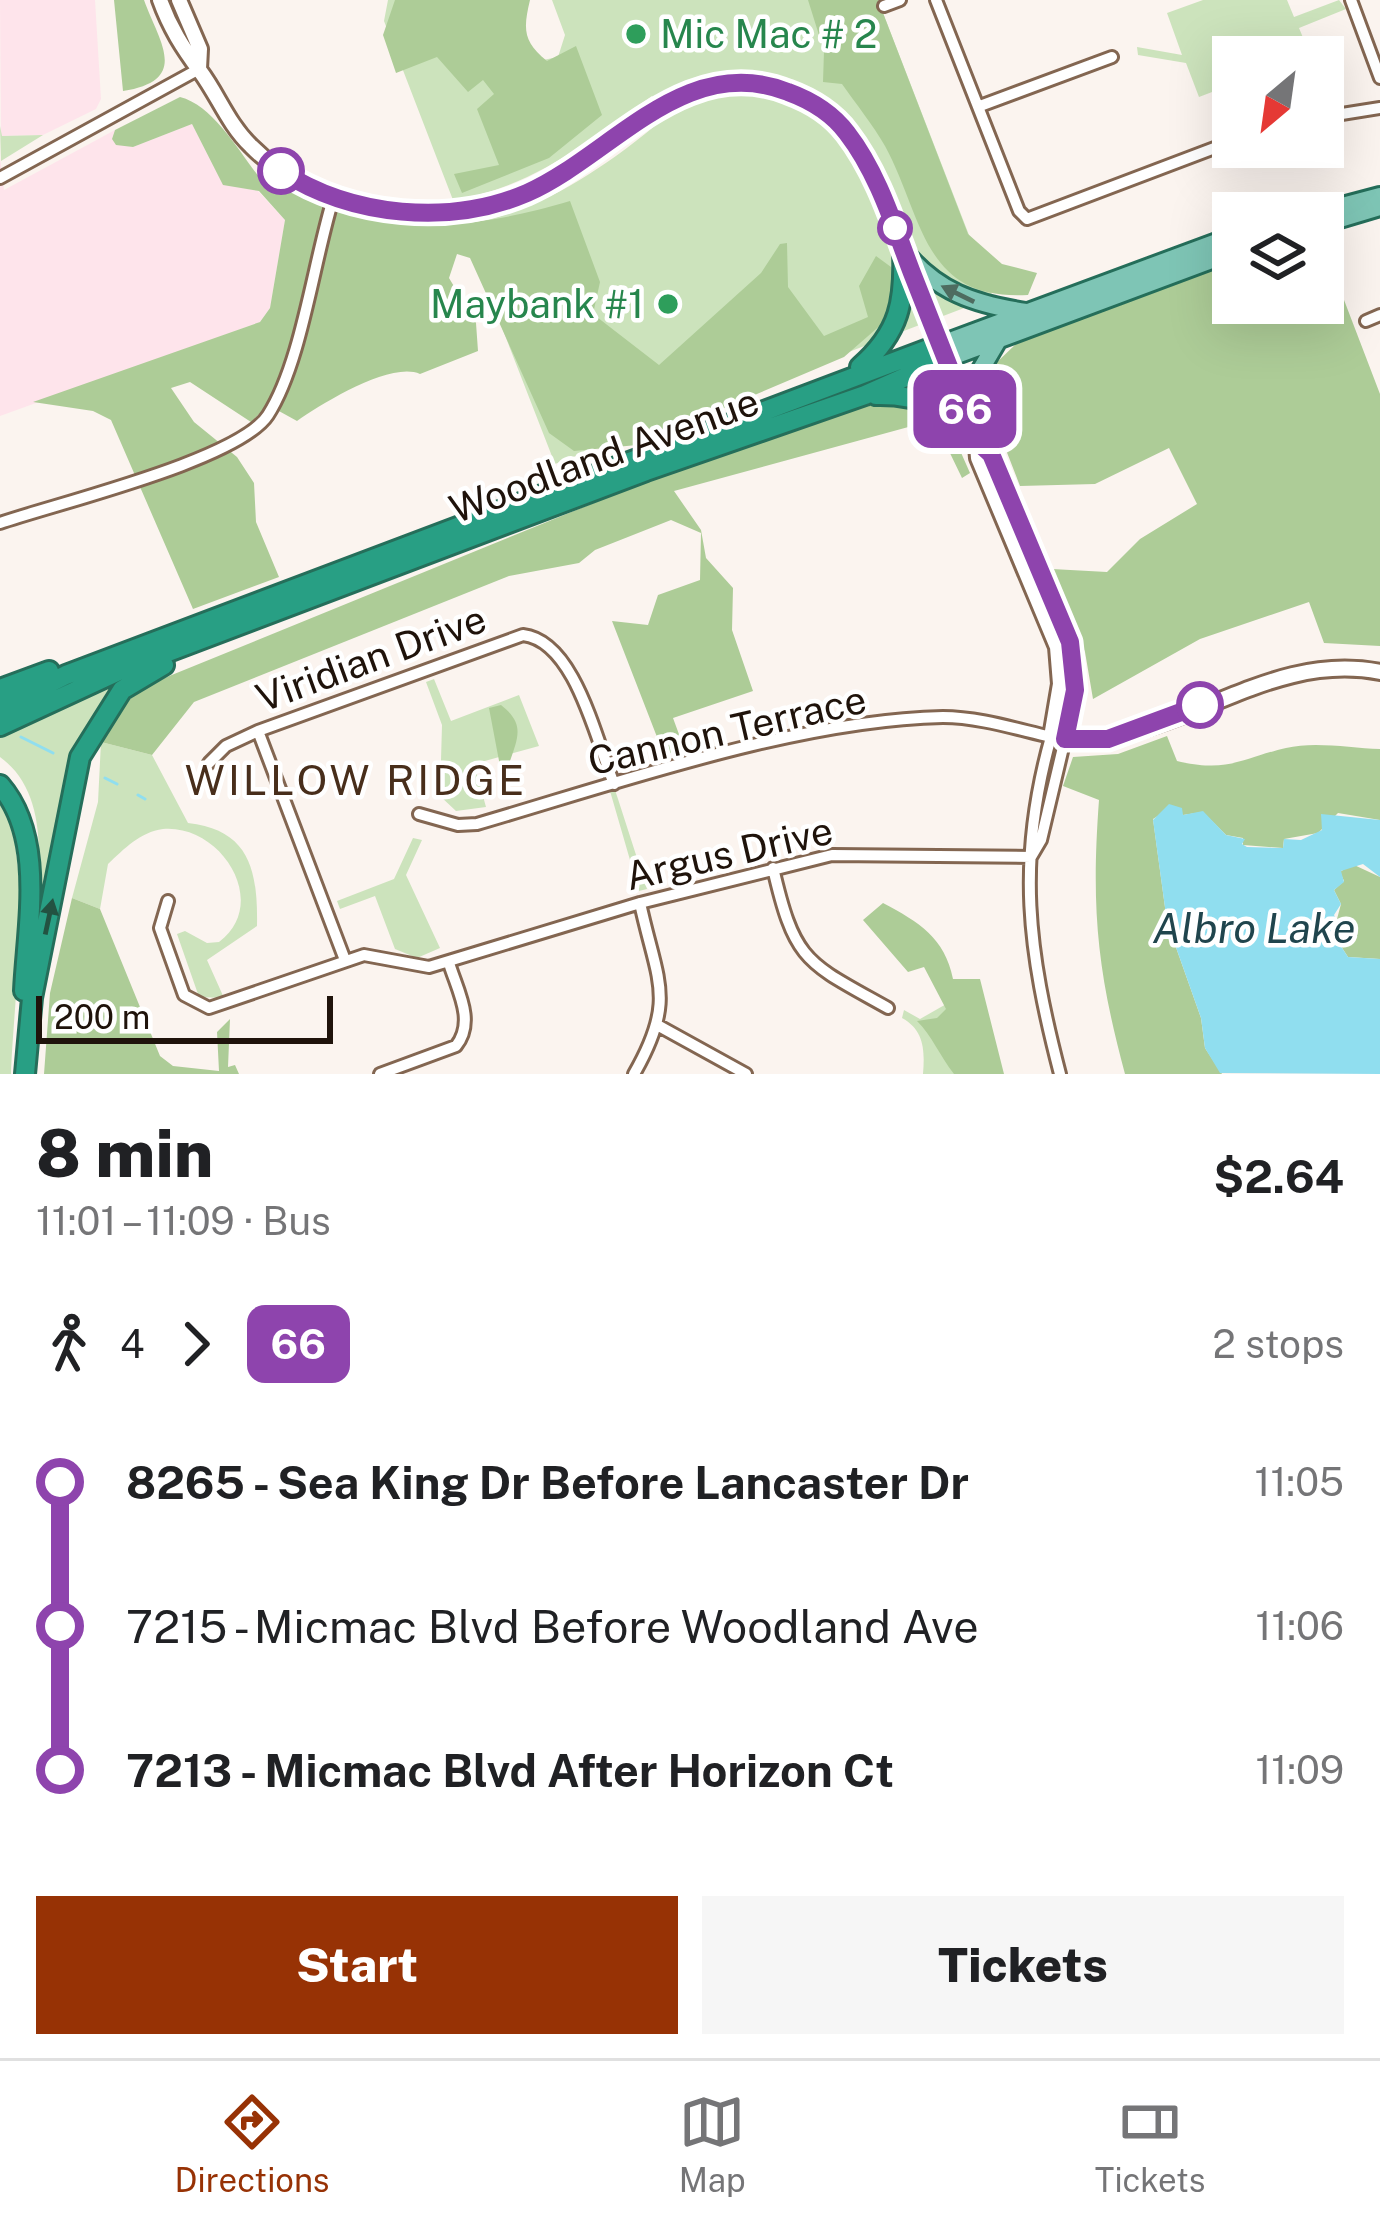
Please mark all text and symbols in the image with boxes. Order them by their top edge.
place label: Mic Mac # 2 [660,11,877,57]
marker: Mic Mac # 2 [623,21,649,47]
north arrow [1212,36,1344,168]
map controls [1212,36,1344,324]
unlabelled marker [259,149,303,193]
button: layers [1212,192,1344,324]
unlabelled marker [879,212,911,244]
place label: Maybank #1 [430,281,644,327]
one-way arrow [941,285,975,305]
marker: Maybank #1 [655,291,681,317]
line badge: 66 [911,370,1019,448]
street label: Woodland Avenue [443,378,765,532]
text: 66 [937,384,993,433]
street label: Viridian Drive [250,595,492,721]
street label: Cannon Terrace [583,676,871,784]
unlabelled marker [1178,683,1222,727]
district label: WILLOW RIDGE [185,755,527,804]
street label: Argus Drive [621,807,837,899]
one-way arrow [41,898,60,935]
water label: Albro Lake [1152,903,1356,952]
scale bar [36,990,333,1043]
text: 200 m [54,998,150,1036]
text: 8 min [36,1114,213,1192]
text: $2.64 [1214,1150,1344,1203]
text: 11:01 – 11:09 · Bus [36,1198,331,1244]
icon: walk [36,1311,102,1377]
icon: forward [163,1311,229,1377]
text: 66 [271,1319,326,1368]
text: 4 [120,1321,145,1367]
text: 2 stops [1212,1321,1344,1367]
text: 8265 - Sea King Dr Before Lancaster Dr [126,1456,969,1509]
text: 11:05 [1255,1459,1344,1505]
text: 7215 - Micmac Blvd Before Woodland Ave [126,1600,979,1653]
text: 11:06 [1256,1603,1344,1649]
text: 7213 - Micmac Blvd After Horizon Ct [126,1744,894,1797]
text: 11:09 [1255,1747,1344,1793]
button: Start [36,1896,678,2034]
button: Tickets [702,1896,1344,2034]
tab: Directions [175,2089,330,2199]
tab: Map [679,2089,746,2199]
tab: Tickets [1095,2089,1205,2199]

